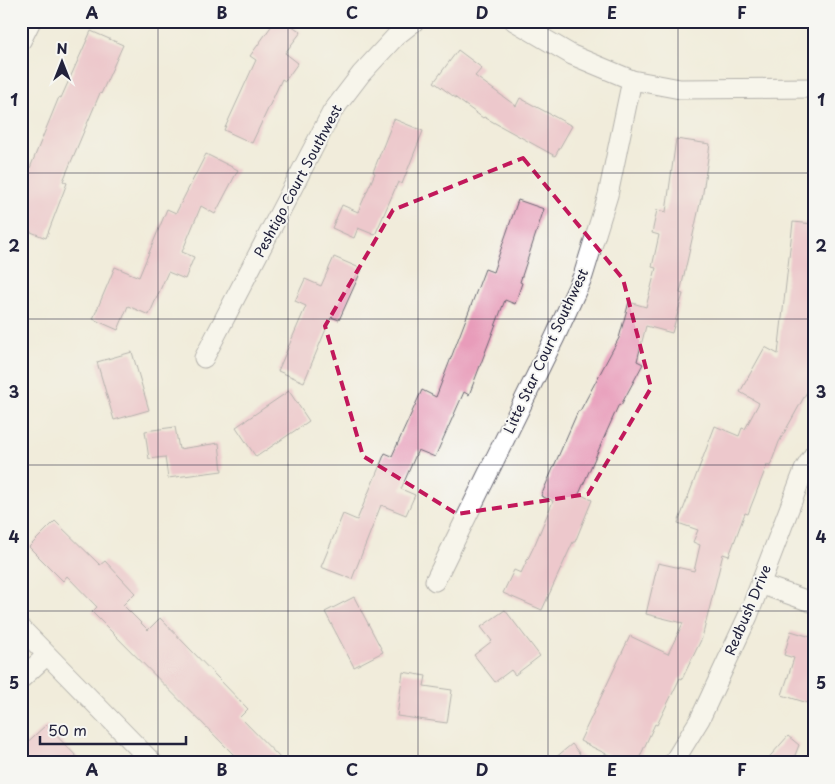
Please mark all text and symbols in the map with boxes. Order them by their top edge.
text: A [86,0,99,24]
text: B [217,0,228,24]
text: C [346,0,358,24]
text: D [476,0,488,24]
text: E [607,0,617,24]
text: F [737,0,747,24]
north arrow [38,38,88,88]
text: N [56,38,68,59]
text: 1 [10,87,18,111]
text: 1 [817,87,825,111]
street label: Peshtigo Court Southwest [248,100,347,261]
text: 2 [8,233,20,257]
text: 2 [815,233,827,257]
street label: Litte Star Court Southwest [498,264,593,437]
text: 3 [9,379,19,403]
text: 3 [816,379,826,403]
text: 4 [9,524,20,548]
text: 4 [816,524,827,548]
street label: Redbush Drive [719,561,776,658]
text: 5 [9,670,19,694]
text: 5 [816,670,826,694]
scale bar [40,714,186,746]
text: 50 m [48,718,87,741]
text: A [86,757,99,781]
text: B [217,757,228,781]
text: C [346,757,358,781]
text: D [476,757,488,781]
text: E [607,757,617,781]
text: F [737,757,747,781]

